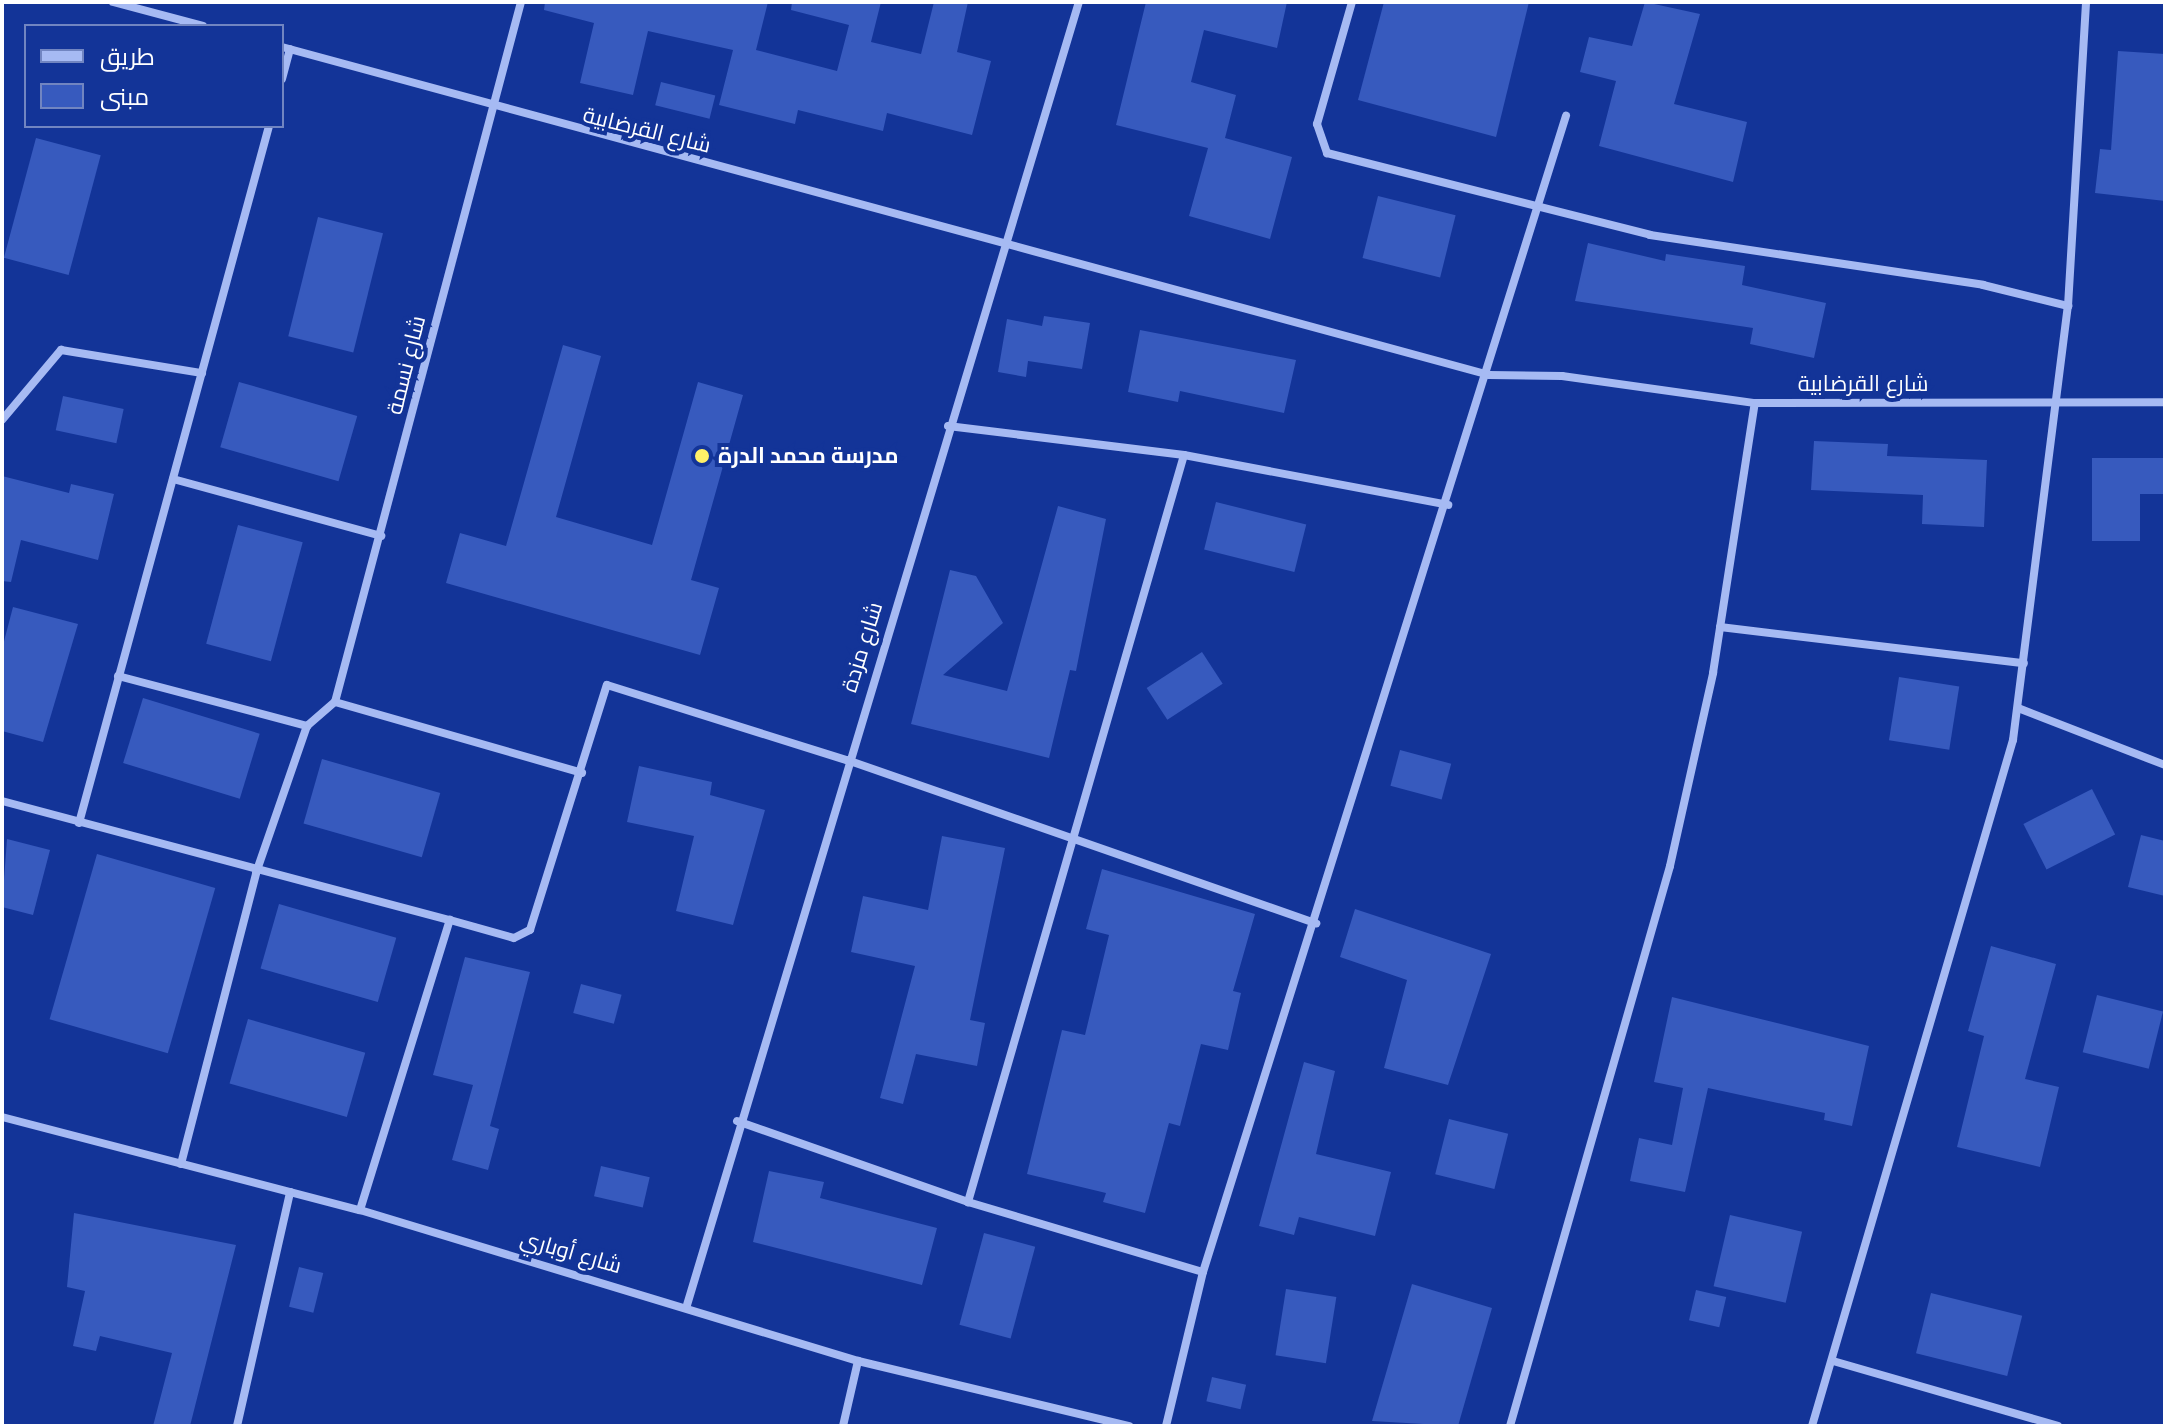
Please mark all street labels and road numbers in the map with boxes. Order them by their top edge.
street label: شارع القرضابية [580,101,714,159]
street label: شارع نسمة [381,313,431,417]
street label: شارع القرضابية [1798,371,1928,397]
street label: شارع مزدة [836,599,888,695]
street label: شارع أوباري [517,1225,625,1279]

